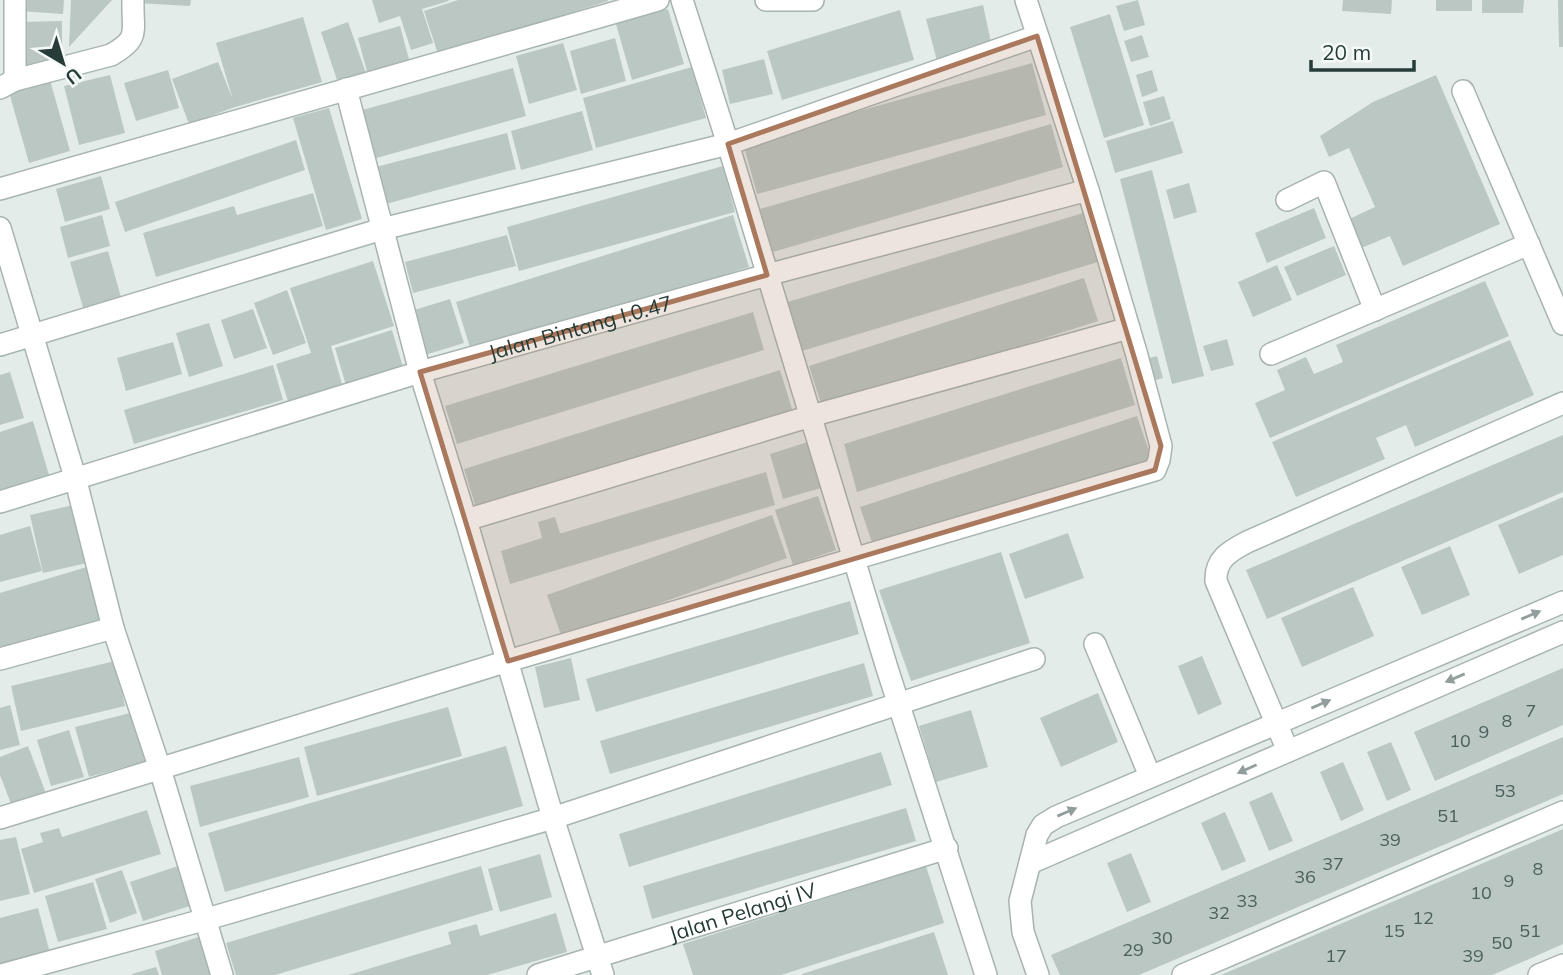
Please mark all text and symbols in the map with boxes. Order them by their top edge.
north arrow [28,28,98,98]
scale bar [1311,28,1414,72]
text: 20 m [1322,39,1371,65]
text: U [61,63,86,90]
street label: Jalan Bintang I.0.47 [485,289,675,365]
one-way arrow [1520,610,1541,621]
one-way arrow [1445,673,1466,684]
one-way arrow [1311,698,1331,710]
house number: 7 [1526,699,1536,722]
house number: 8 [1502,709,1512,732]
house number: 9 [1479,720,1489,743]
house number: 10 [1449,729,1471,752]
one-way arrow [1237,763,1257,775]
house number: 53 [1494,779,1516,802]
house number: 51 [1437,804,1459,827]
one-way arrow [1056,806,1077,817]
house number: 39 [1379,828,1401,851]
house number: 37 [1322,852,1344,875]
house number: 8 [1533,857,1543,880]
house number: 36 [1294,865,1316,888]
house number: 9 [1504,869,1514,892]
street label: Jalan Pelangi IV [666,876,819,947]
house number: 10 [1470,881,1492,904]
house number: 33 [1236,889,1258,912]
house number: 32 [1208,901,1230,924]
house number: 12 [1412,906,1434,929]
house number: 15 [1383,919,1405,942]
house number: 51 [1519,919,1541,942]
house number: 30 [1151,926,1173,949]
house number: 50 [1491,931,1513,954]
house number: 29 [1122,938,1144,961]
house number: 17 [1325,944,1347,967]
house number: 39 [1462,944,1484,967]

